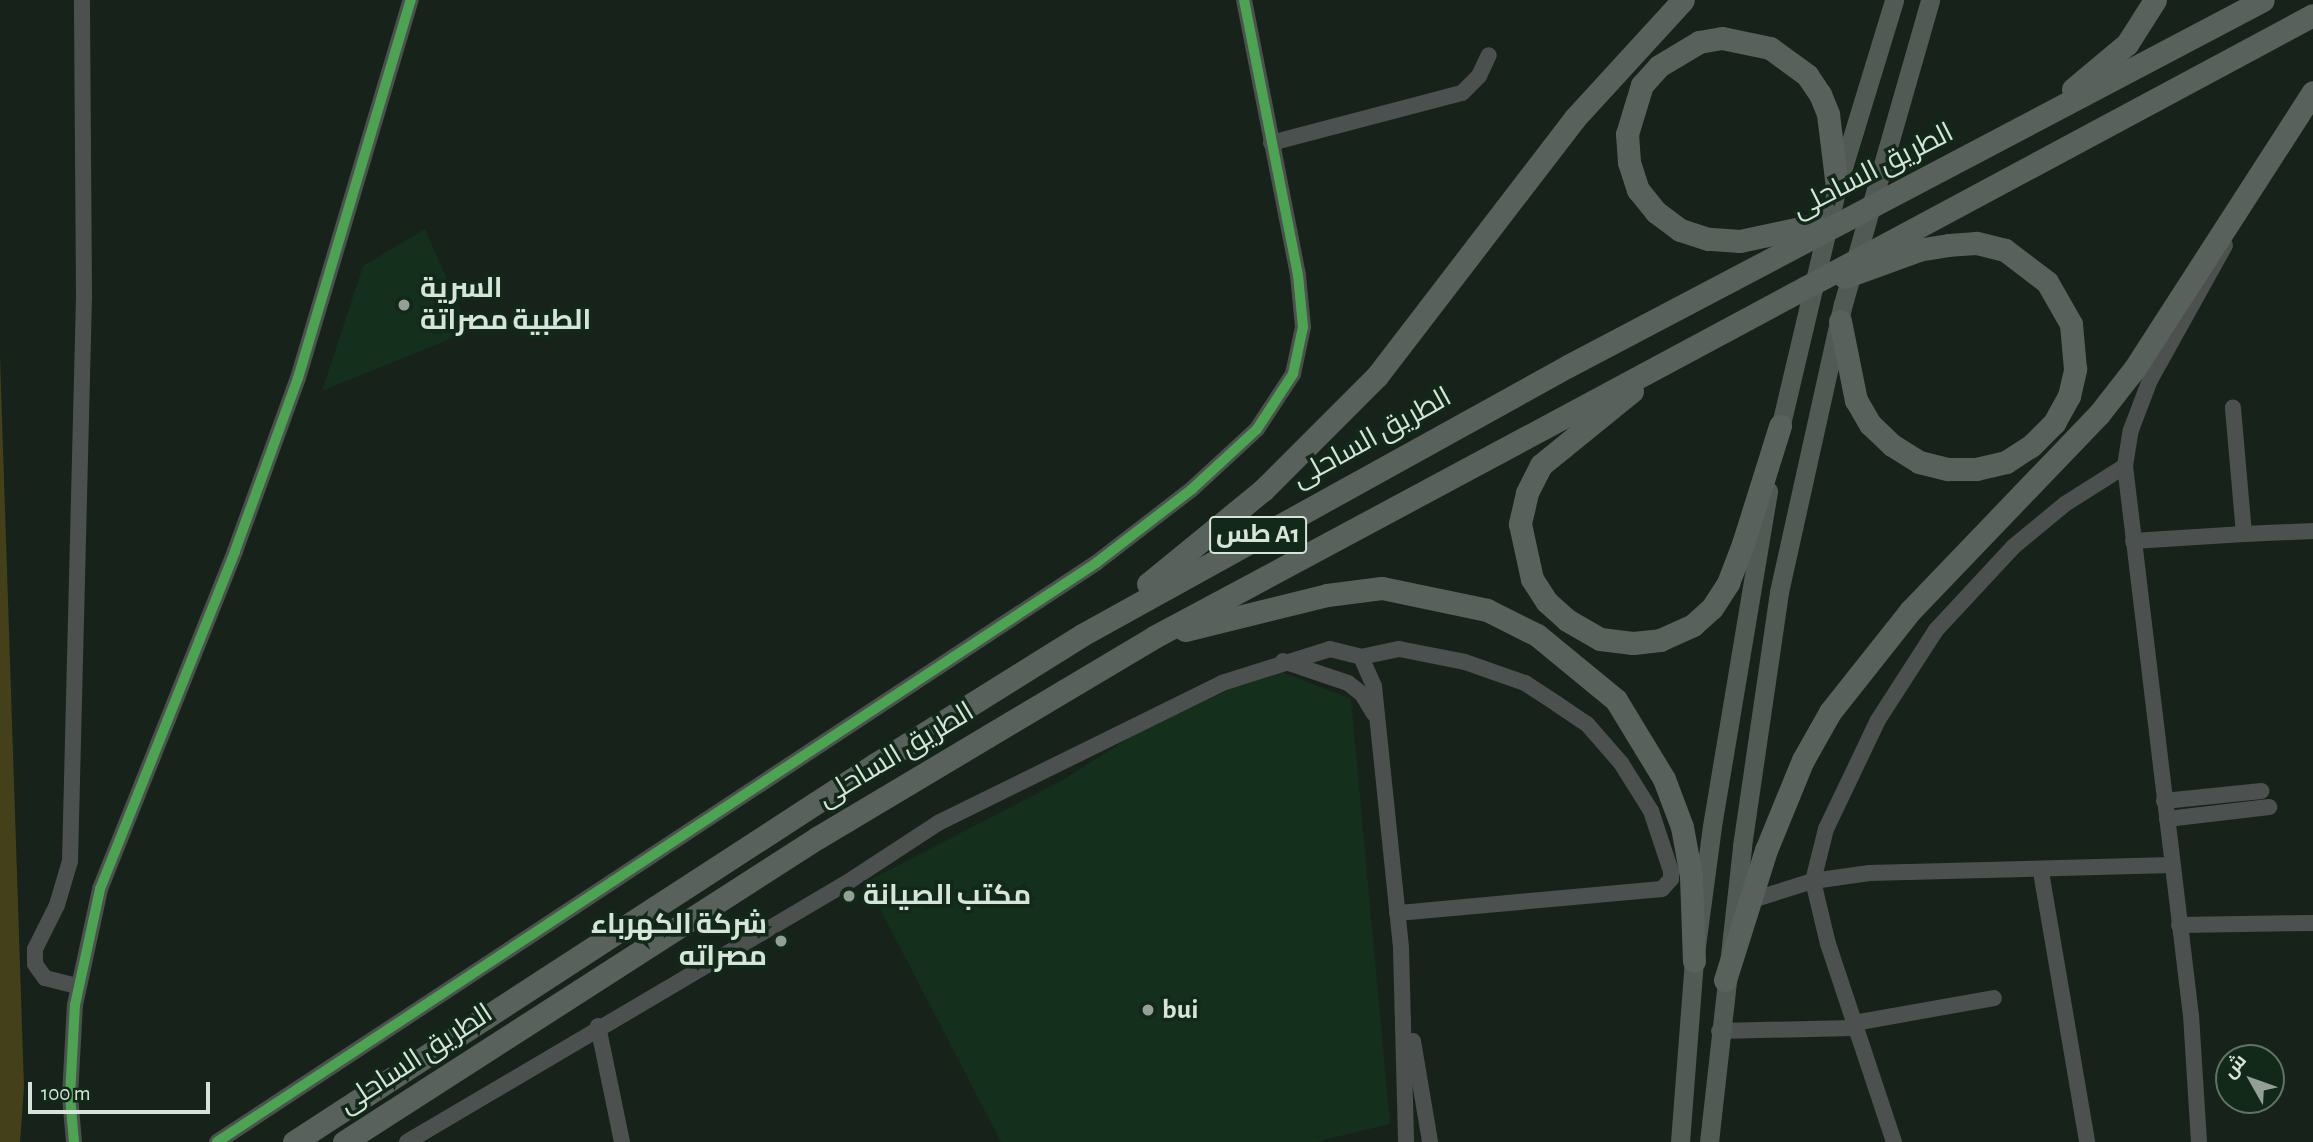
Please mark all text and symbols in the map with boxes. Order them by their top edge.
street label: الطريق الساحلى [1787,116,1959,226]
place label: السرية الطبية مصراتة [420,272,591,338]
marker: السرية الطبية مصراتة [394,295,414,315]
street label: الطريق الساحلى [1287,381,1457,495]
road number: طس A1 [1209,512,1307,558]
street label: الطريق الساحلى [812,695,980,815]
place label: مكتب الصيانة [863,879,1031,913]
marker: مكتب الصيانة [841,888,857,904]
place label: شركة الكهرباء مصراته [591,908,767,974]
marker: شركة الكهرباء مصراته [773,933,789,949]
place label: bui [1162,993,1199,1027]
street label: الطريق الساحلى [333,997,499,1121]
marker: bui [1140,1002,1156,1018]
north arrow [2215,1044,2285,1114]
text: ش [2220,1051,2250,1082]
scale bar [32,1068,214,1112]
text: 100 m [41,1083,91,1104]

